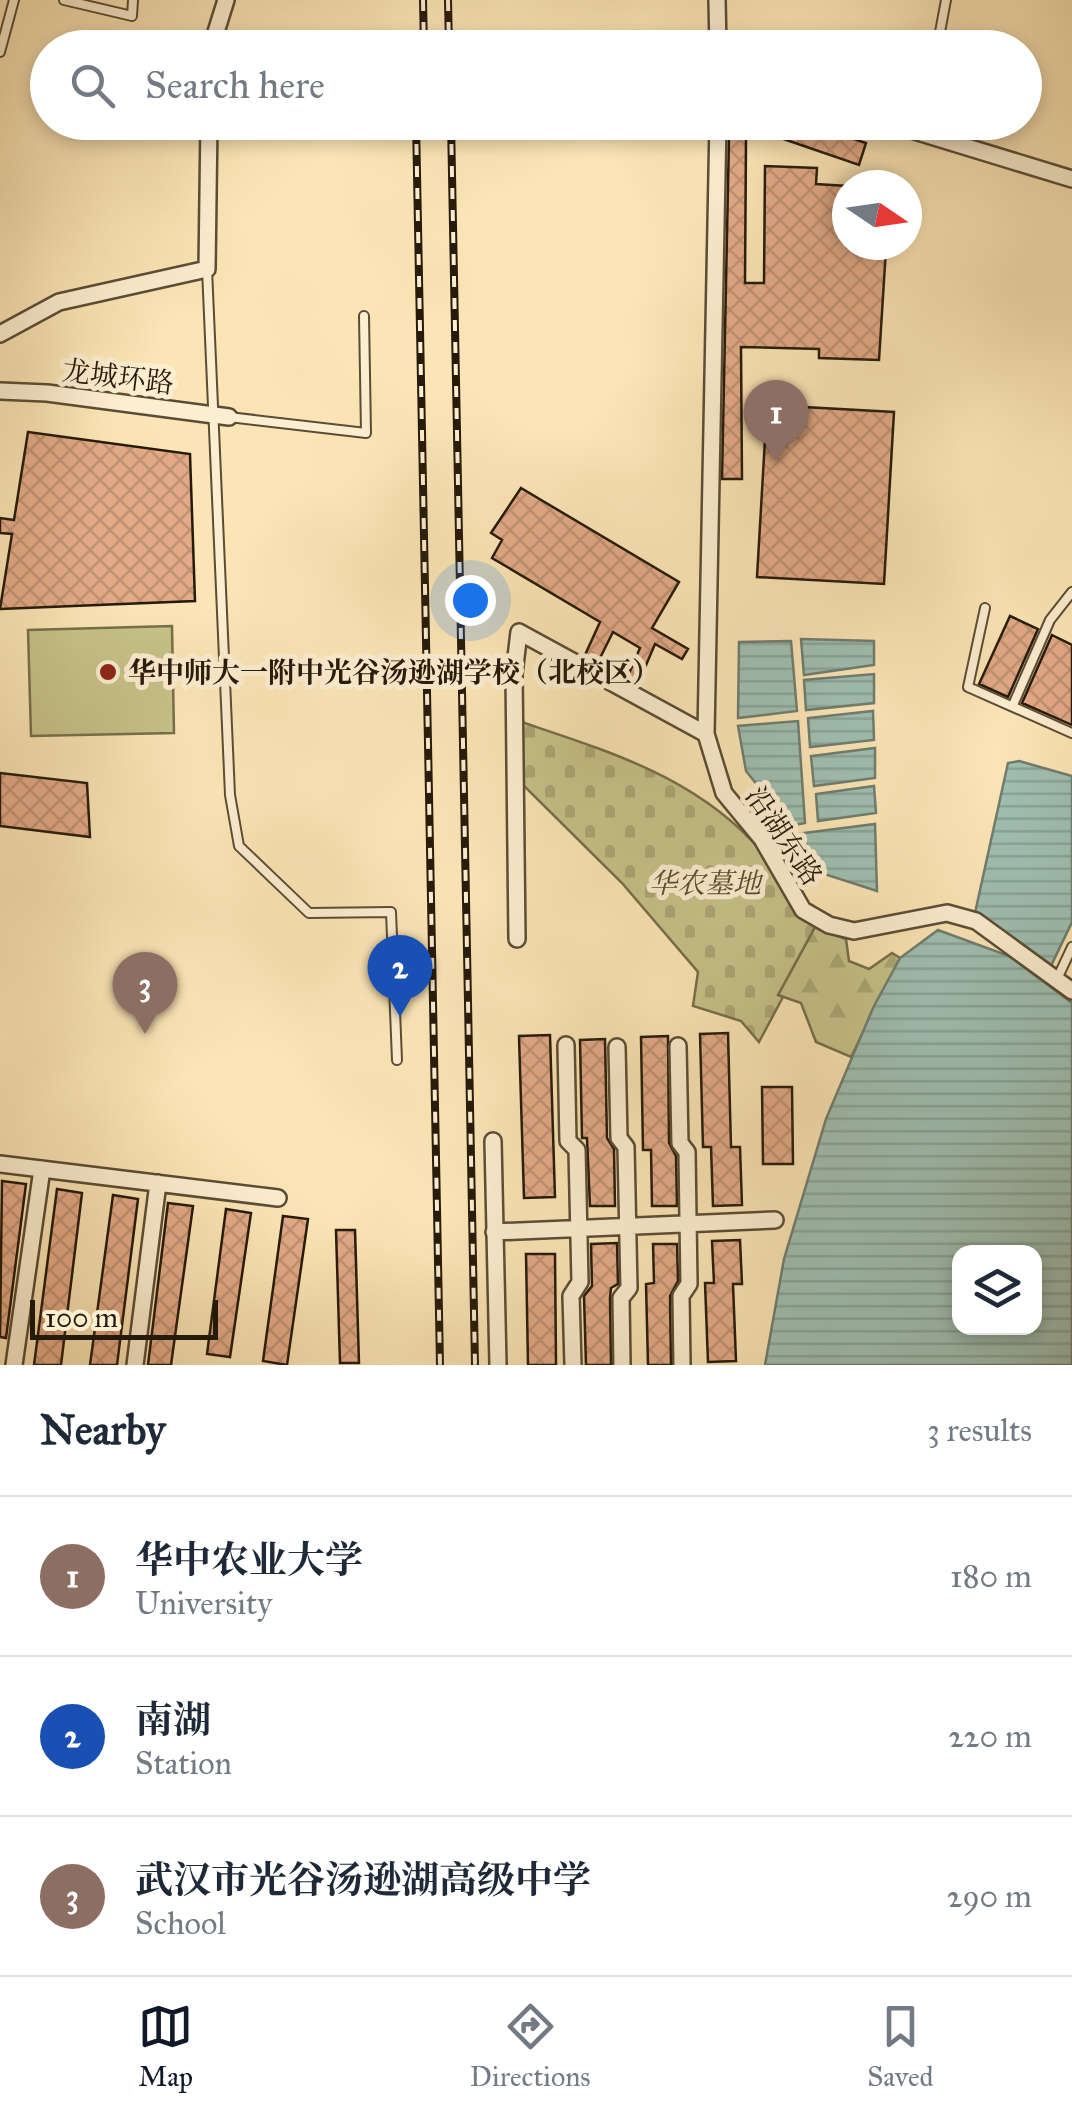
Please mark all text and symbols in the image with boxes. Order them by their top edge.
search box [30,30,1042,140]
icon: search [65,58,120,113]
text: Search here [145,62,325,108]
north arrow [832,170,922,260]
street label: 龙城环路 [60,353,176,401]
pin: 1 [744,380,808,462]
your location [445,575,496,626]
place label: 华中师大一附中光谷汤逊湖学校（北校区） [128,655,660,690]
marker: 华中师大一附中光谷汤逊湖学校（北校区） [97,661,119,683]
street label: 沿湖东路 [738,780,830,892]
park label: 华农墓地 [649,866,764,901]
pin: 2 [368,934,432,1017]
pin: 3 [112,952,178,1034]
map controls [952,1245,1042,1335]
button: layers [952,1245,1042,1335]
scale bar [30,1295,218,1340]
text: 100 m [45,1300,118,1335]
text: Nearby [40,1404,165,1456]
text: 3 results [927,1411,1032,1450]
text: 华中农业大学 [135,1537,363,1583]
text: 1 [66,1557,79,1596]
text: 180 m [950,1557,1032,1596]
text: University [135,1584,272,1623]
text: 南湖 [135,1697,211,1743]
text: 2 [65,1717,80,1756]
text: 220 m [948,1717,1032,1756]
text: Station [135,1744,232,1783]
text: 武汉市光谷汤逊湖高级中学 [135,1857,591,1903]
text: 3 [66,1877,79,1916]
text: 290 m [947,1877,1032,1916]
text: School [135,1904,226,1943]
tab: Map [138,1999,193,2094]
tab: Directions [470,1999,591,2094]
tab: Saved [867,1999,934,2094]

